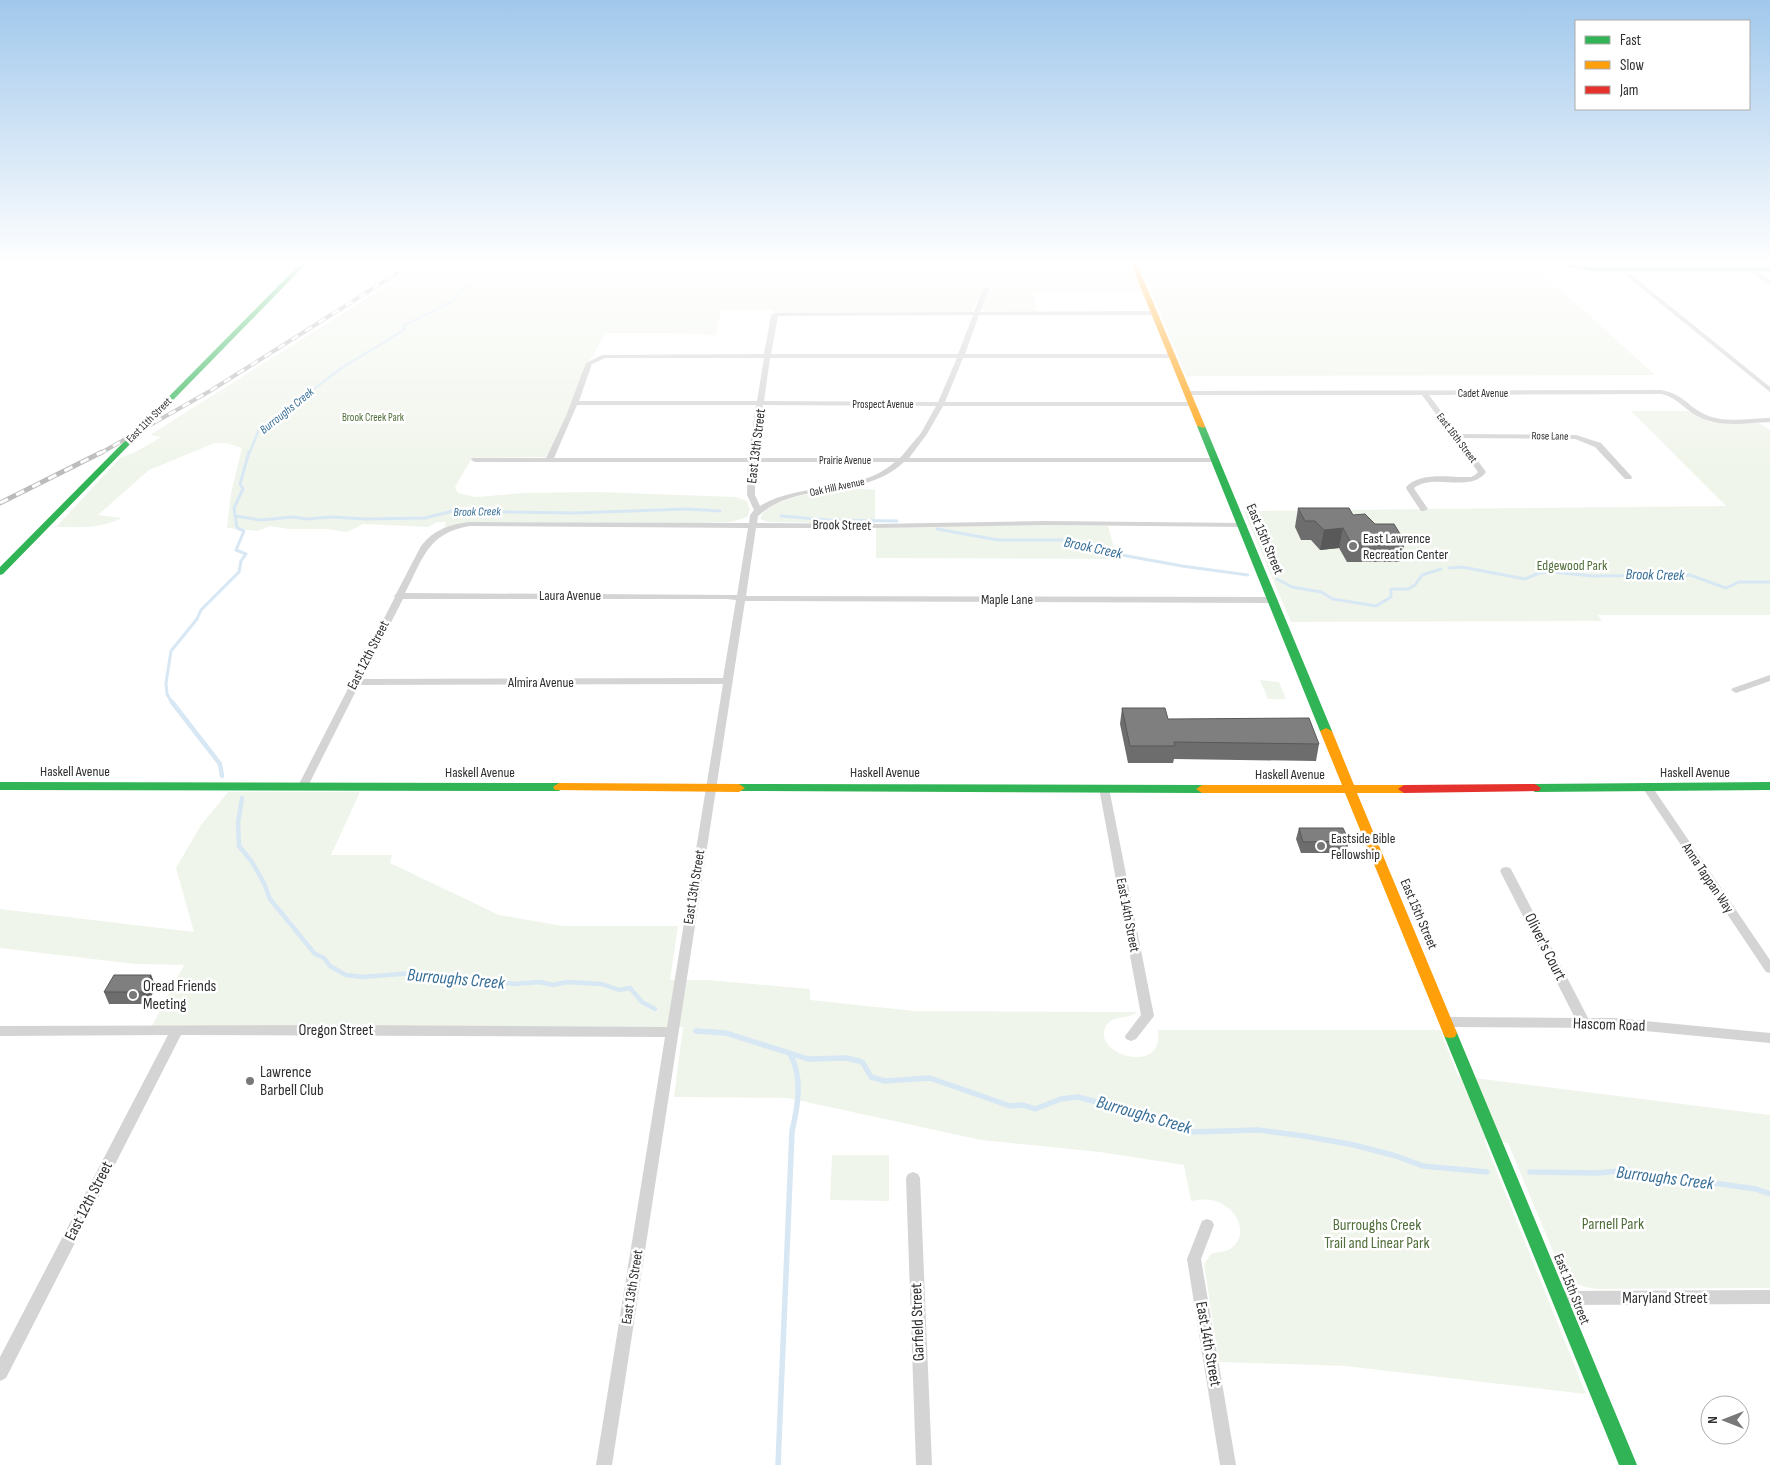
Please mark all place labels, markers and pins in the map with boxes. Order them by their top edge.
place label: East Lawrence Recreation Center [1363,530,1448,563]
marker: East Lawrence Recreation Center [1347,540,1359,552]
place label: Eastside Bible Fellowship [1331,830,1395,863]
marker: Eastside Bible Fellowship [1315,840,1327,852]
place label: Oread Friends Meeting [143,977,217,1014]
marker: Oread Friends Meeting [127,989,139,1001]
place label: Lawrence Barbell Club [260,1063,324,1100]
marker: Lawrence Barbell Club [244,1075,256,1087]

